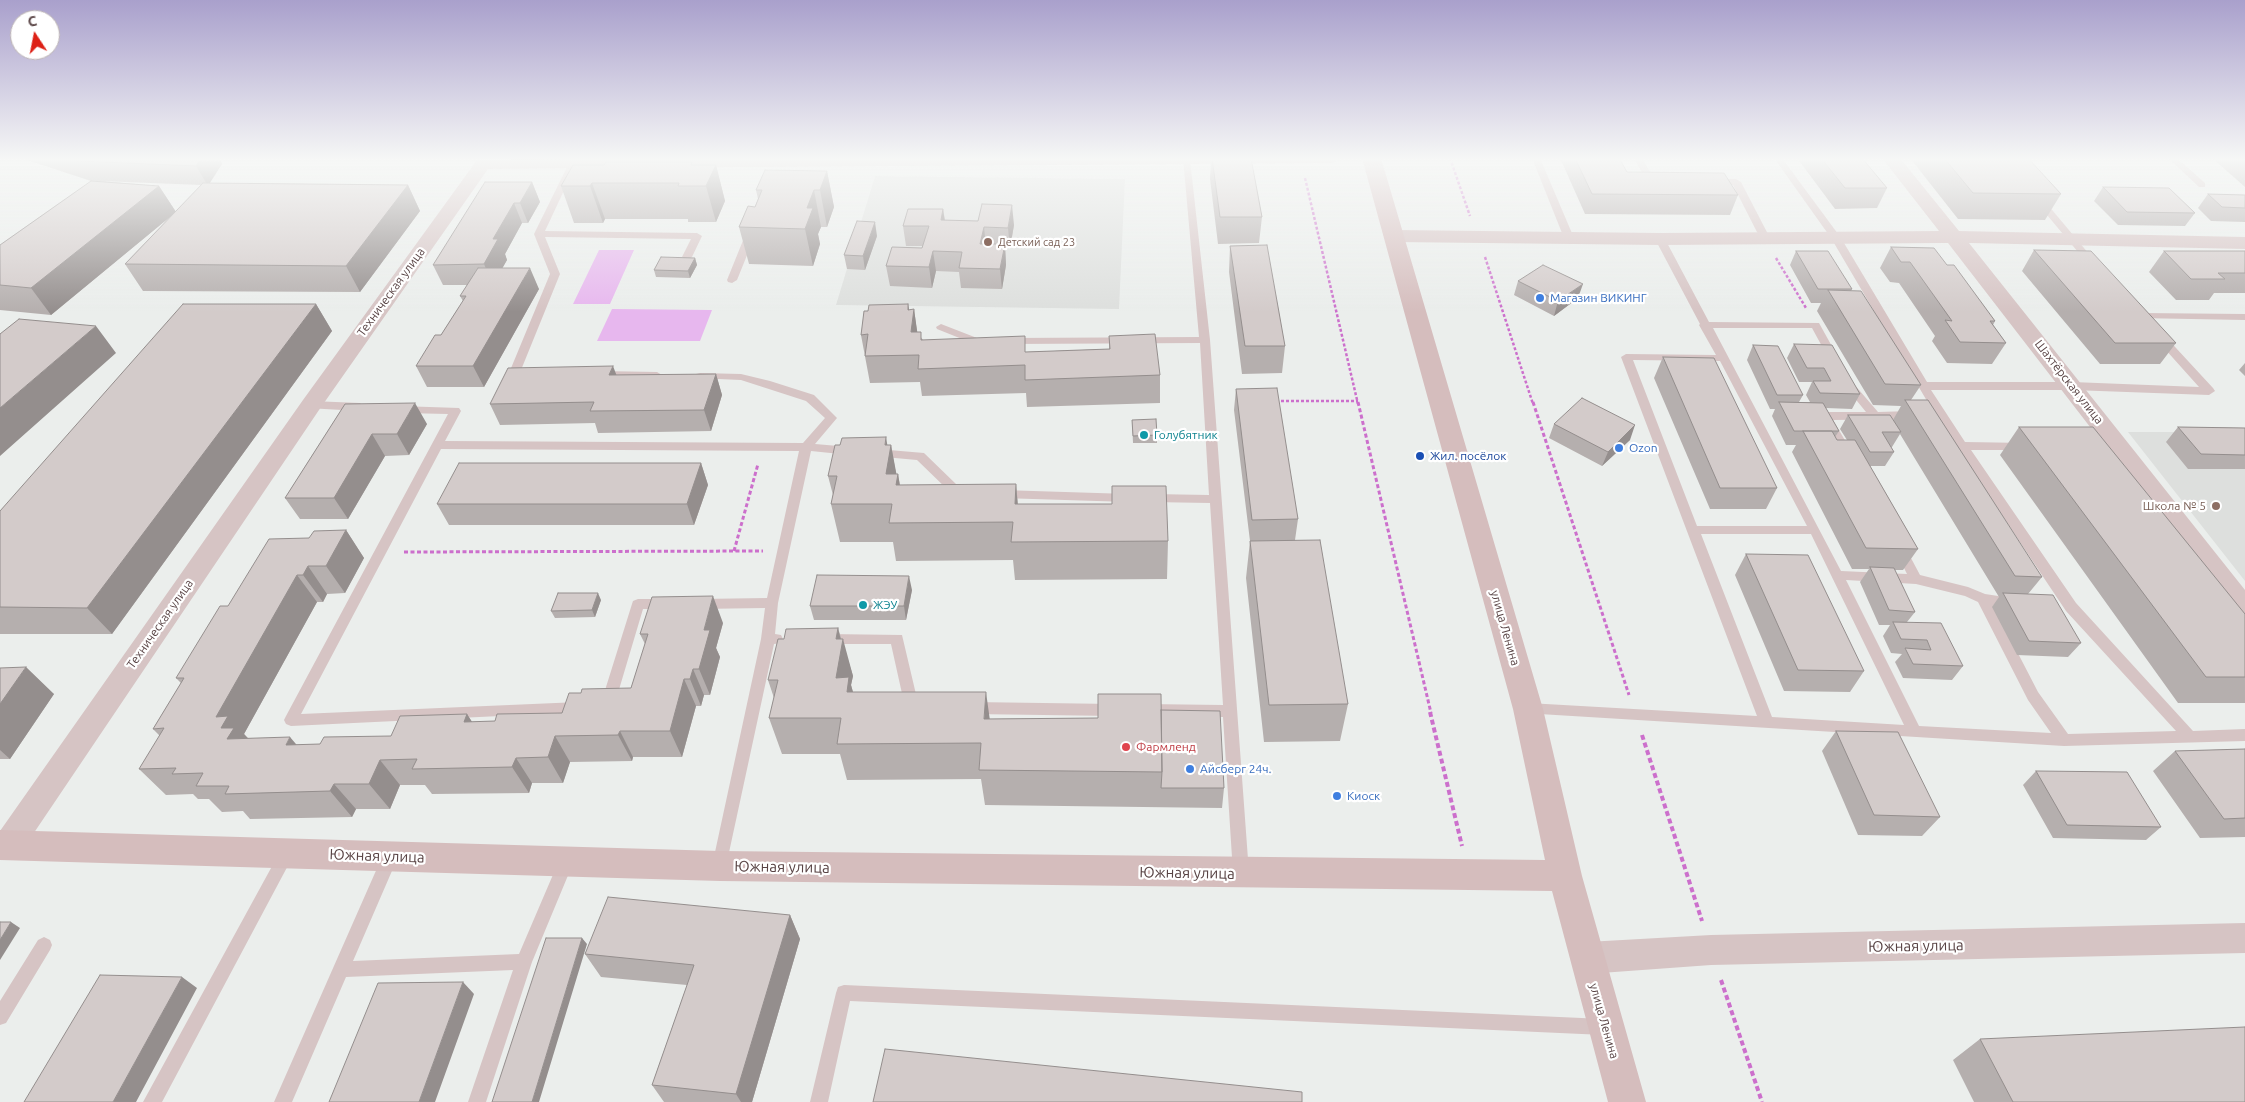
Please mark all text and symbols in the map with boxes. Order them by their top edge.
north arrow [10,10,60,60]
text: С [26,13,38,30]
place label: Детский сад 23 [998,235,1075,249]
marker: Детский сад 23 [982,236,994,248]
street label: Техническая улица [354,245,428,339]
place label: Магазин ВИКИНГ [1550,291,1647,305]
marker: Магазин ВИКИНГ [1534,292,1546,304]
street label: Шахтёрская улица [2032,337,2106,427]
place label: Голубятник [1154,428,1218,442]
marker: Голубятник [1138,429,1150,441]
place label: Ozon [1629,441,1658,455]
marker: Ozon [1613,442,1625,454]
place label: Жил. посёлок [1430,449,1507,463]
marker: Жил. посёлок [1414,450,1426,462]
place label: Школа № 5 [2143,499,2206,513]
marker: Школа № 5 [2210,500,2222,512]
street label: Техническая улица [124,577,196,671]
street label: улица Ленина [1487,589,1523,667]
place label: ЖЭУ [873,598,897,612]
marker: ЖЭУ [857,599,869,611]
place label: Фармленд [1136,740,1196,754]
marker: Фармленд [1120,741,1132,753]
place label: Айсберг 24ч. [1200,762,1272,776]
marker: Айсберг 24ч. [1184,763,1196,775]
place label: Киоск [1347,789,1380,803]
marker: Киоск [1331,790,1343,802]
street label: Южная улица [329,845,425,867]
street label: Южная улица [734,857,830,877]
street label: Южная улица [1139,863,1235,883]
street label: Южная улица [1868,936,1964,956]
street label: улица Ленина [1586,982,1622,1060]

